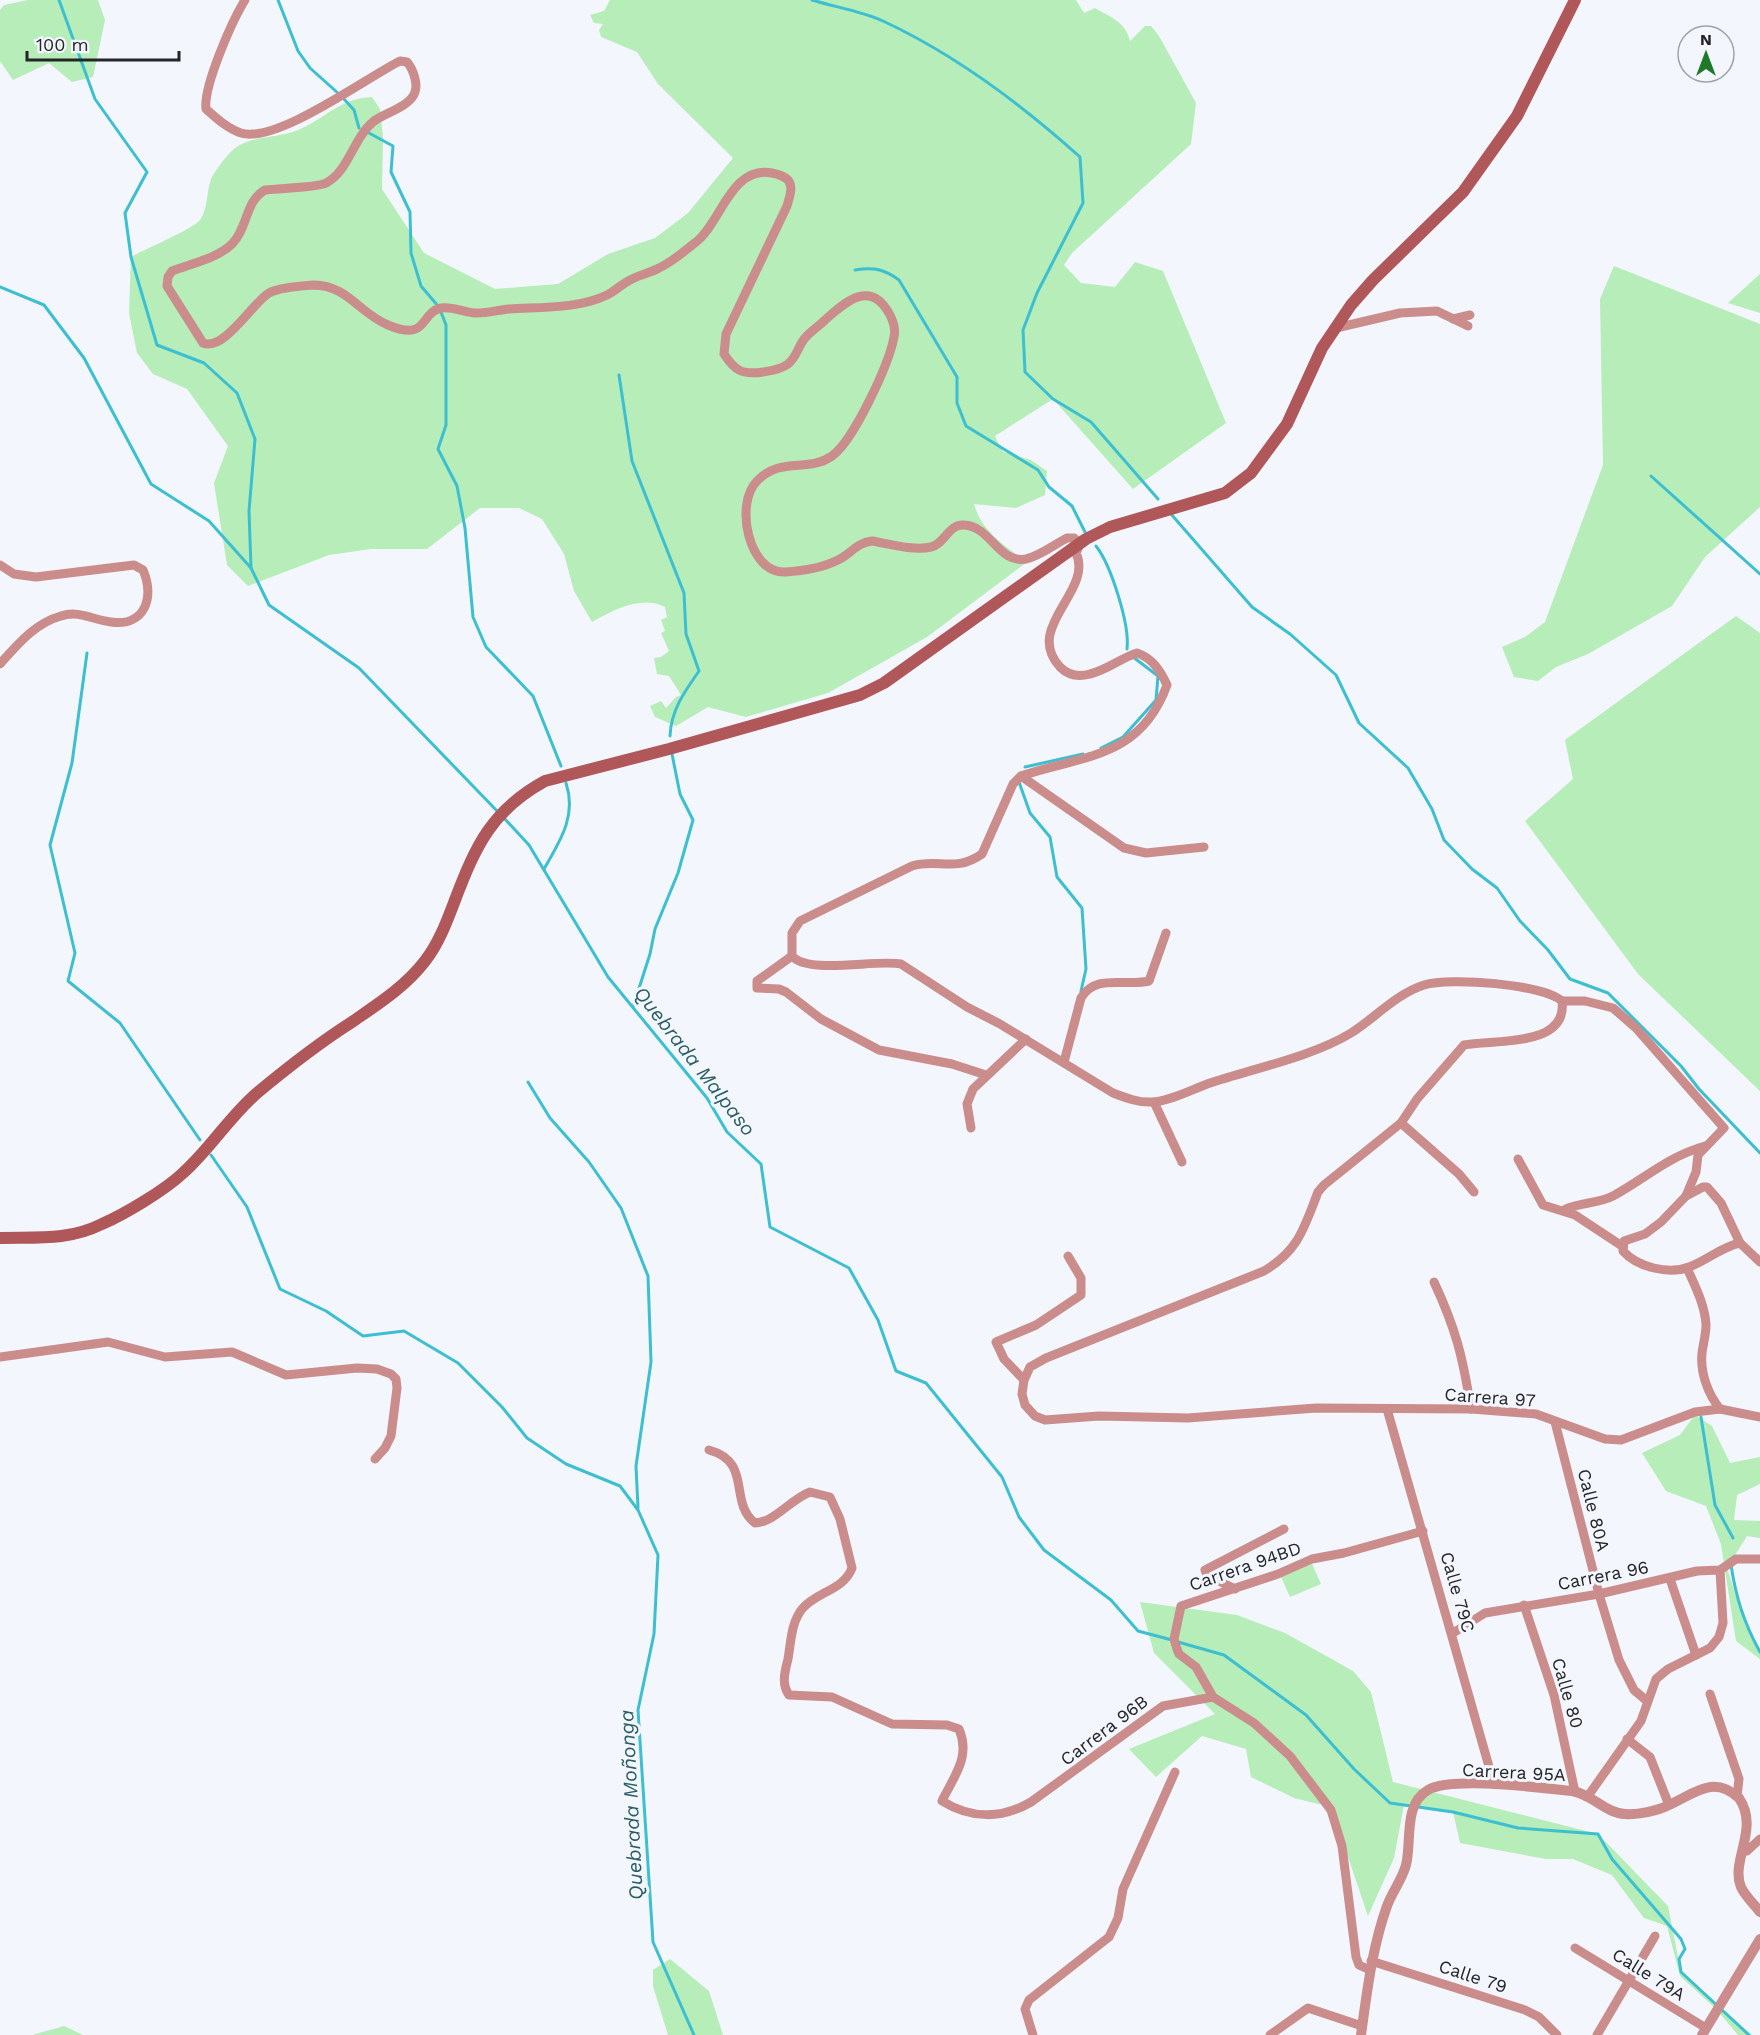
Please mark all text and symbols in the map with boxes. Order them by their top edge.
scale bar [27,24,178,62]
north arrow [1676,24,1736,84]
text: N [1700,30,1712,49]
text: 100 m [36,34,89,55]
water label: Quebrada Malpaso [629,981,761,1141]
street label: Carrera 97 [1444,1383,1536,1411]
street label: Calle 80A [1574,1467,1614,1554]
street label: Carrera 94BD [1186,1537,1304,1595]
street label: Calle 79C [1436,1549,1480,1635]
street label: Carrera 96 [1556,1556,1650,1594]
street label: Calle 80 [1548,1655,1588,1731]
street label: Carrera 96B [1056,1690,1152,1770]
water label: Quebrada Moñonga [614,1709,648,1901]
street label: Carrera 95A [1462,1759,1566,1785]
street label: Calle 79A [1609,1943,1690,2005]
street label: Calle 79 [1436,1955,1510,1997]

